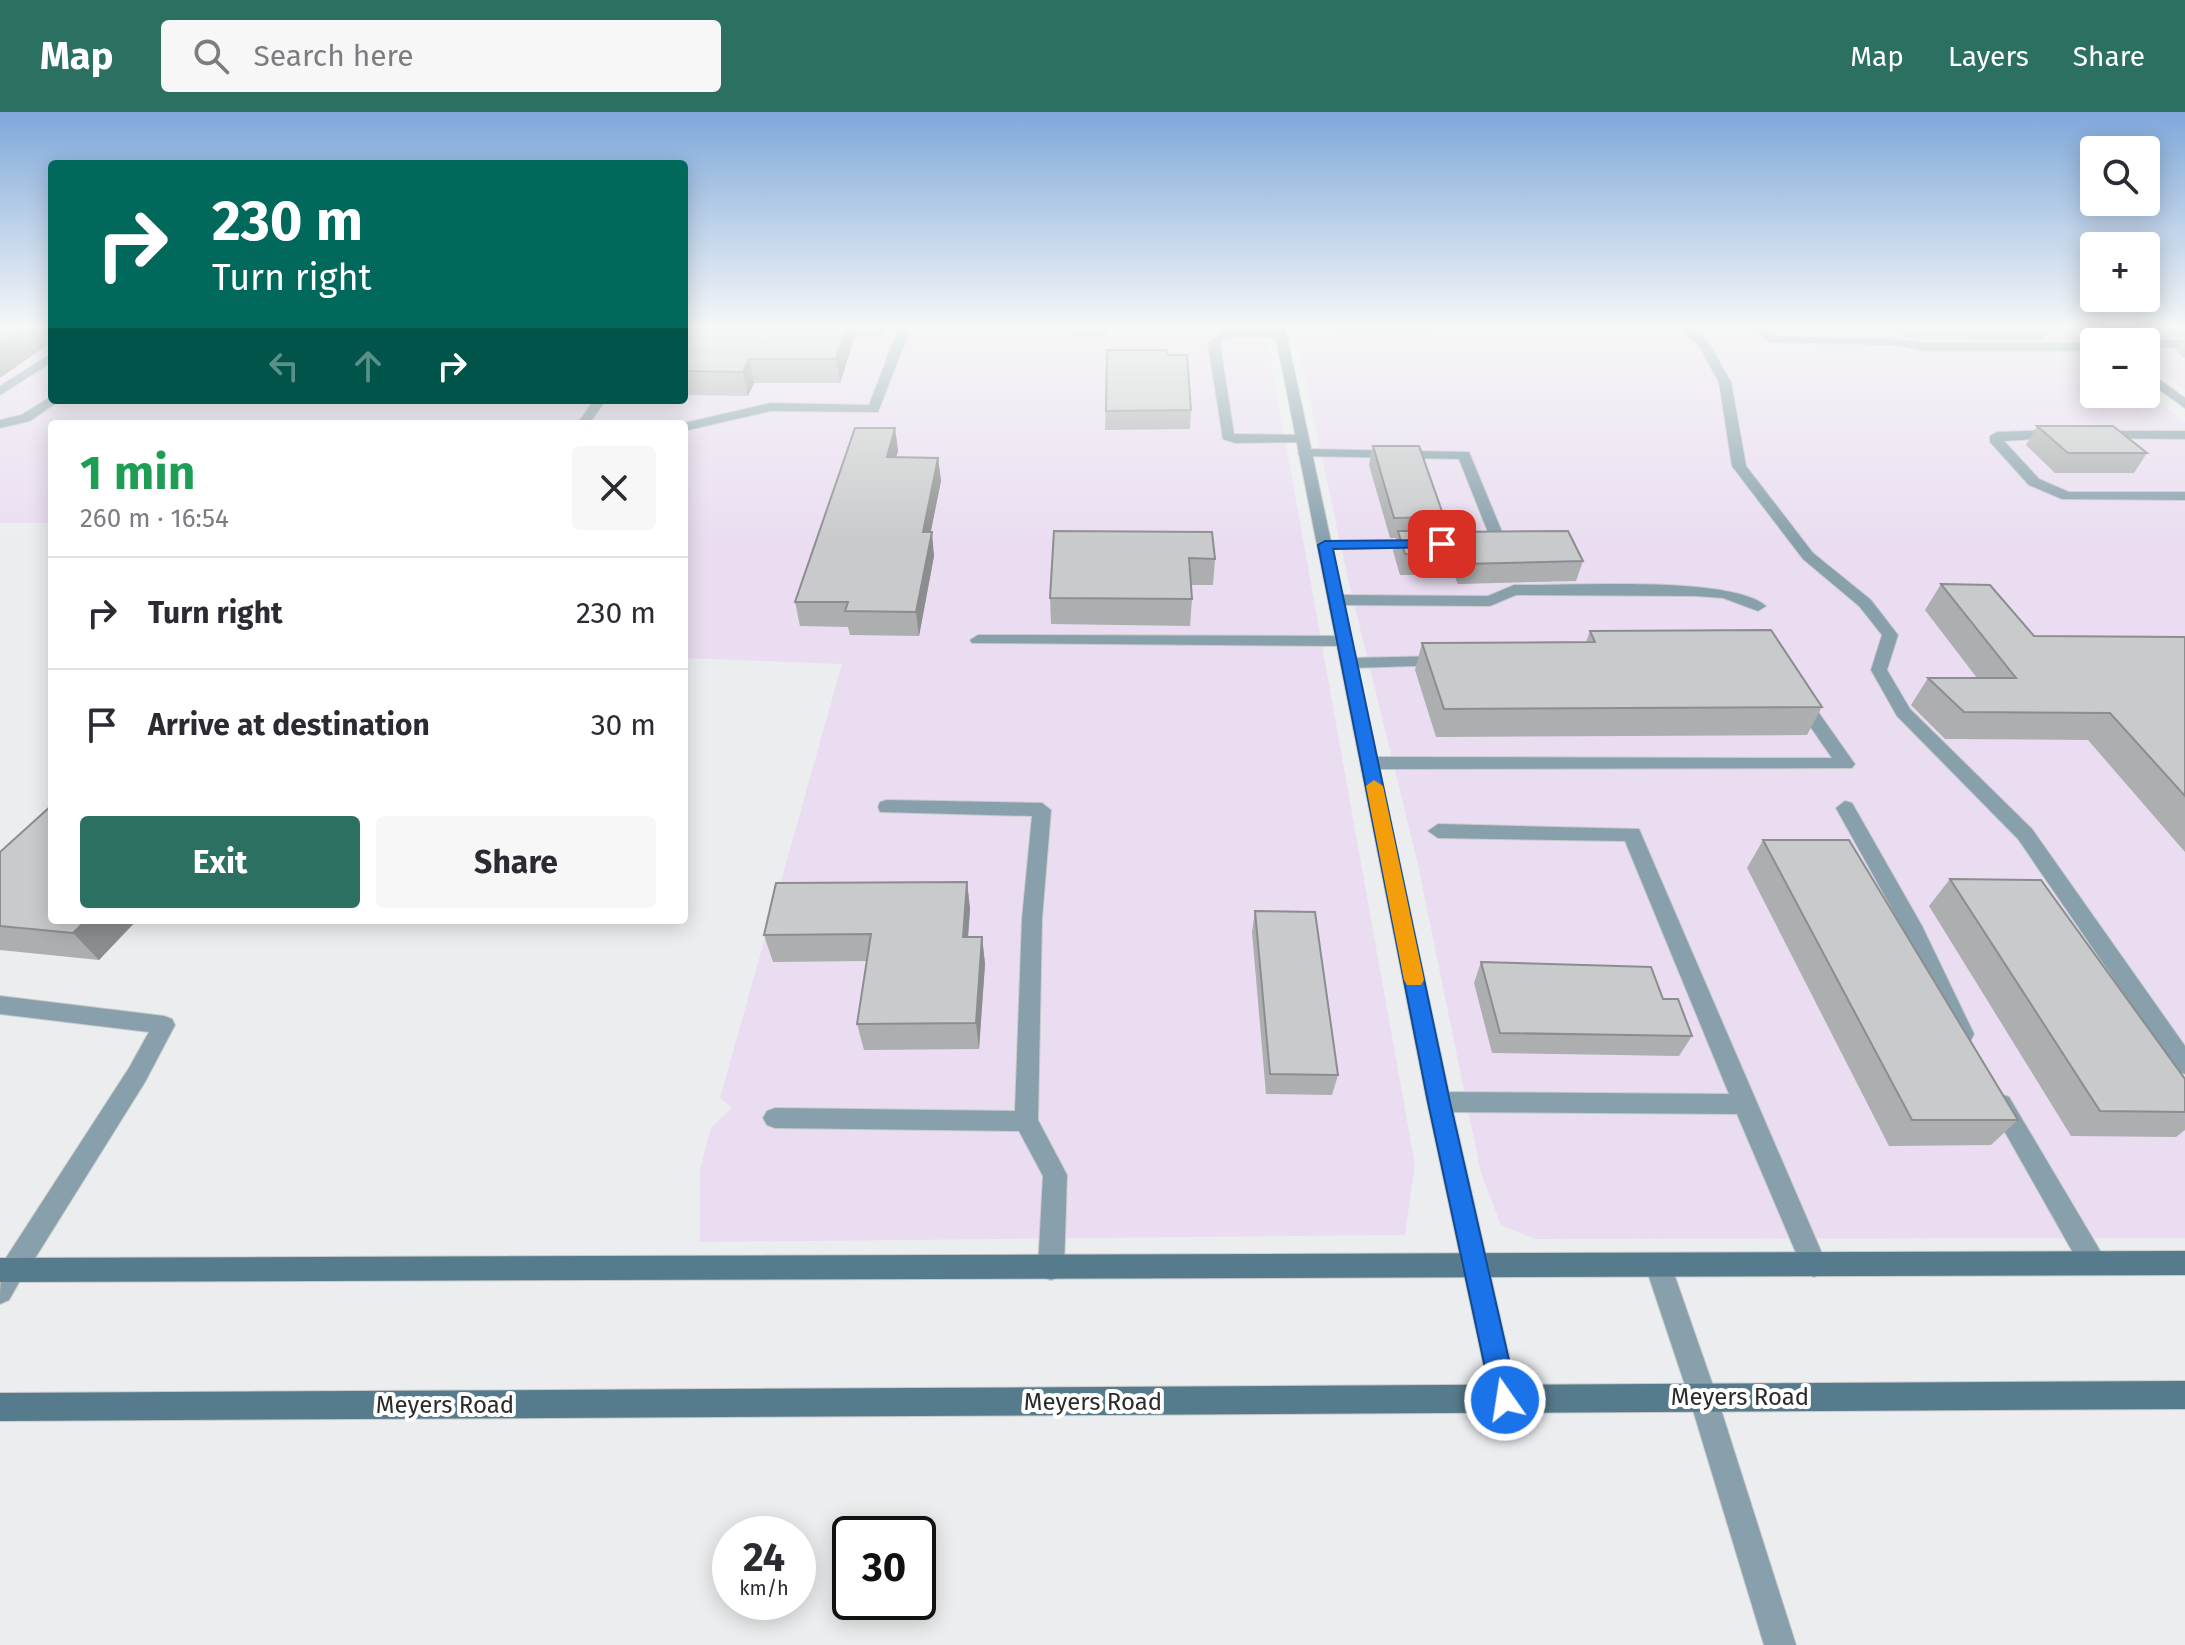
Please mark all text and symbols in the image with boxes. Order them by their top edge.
search box [161,20,721,92]
text: Map [40,33,113,79]
icon: search [189,34,233,78]
text: Search here [253,38,414,74]
text: Map [1850,40,1904,73]
text: Layers [1948,40,2029,73]
text: Share [2073,40,2145,73]
map controls [2080,136,2160,408]
button: search [2080,136,2160,216]
text: 230 m [212,188,363,255]
icon: right [80,192,184,296]
button: + [2080,232,2160,312]
text: Turn right [212,256,372,300]
button: − [2080,328,2160,408]
icon: left [262,344,306,388]
icon: ahead [346,344,390,388]
icon: right [430,344,474,388]
text: 1 min [80,444,195,502]
button: close [572,446,656,530]
text: 260 m · 16:54 [80,503,229,534]
pin [1408,510,1476,578]
icon: arrive [1420,522,1464,566]
icon: right [80,591,124,635]
text: Turn right [148,595,283,631]
text: 230 m [576,595,656,631]
icon: arrive [80,703,124,747]
text: Arrive at destination [148,707,430,743]
text: 30 m [591,707,656,743]
button: Exit [80,816,360,908]
button: Share [376,816,656,908]
position arrow [1463,1358,1547,1442]
street label: Meyers Road [1671,1383,1809,1411]
street label: Meyers Road [1024,1388,1162,1416]
street label: Meyers Road [376,1391,514,1419]
speed limit sign: 30 [832,1516,936,1620]
text: 24 [743,1534,785,1582]
text: km/h [739,1576,789,1600]

